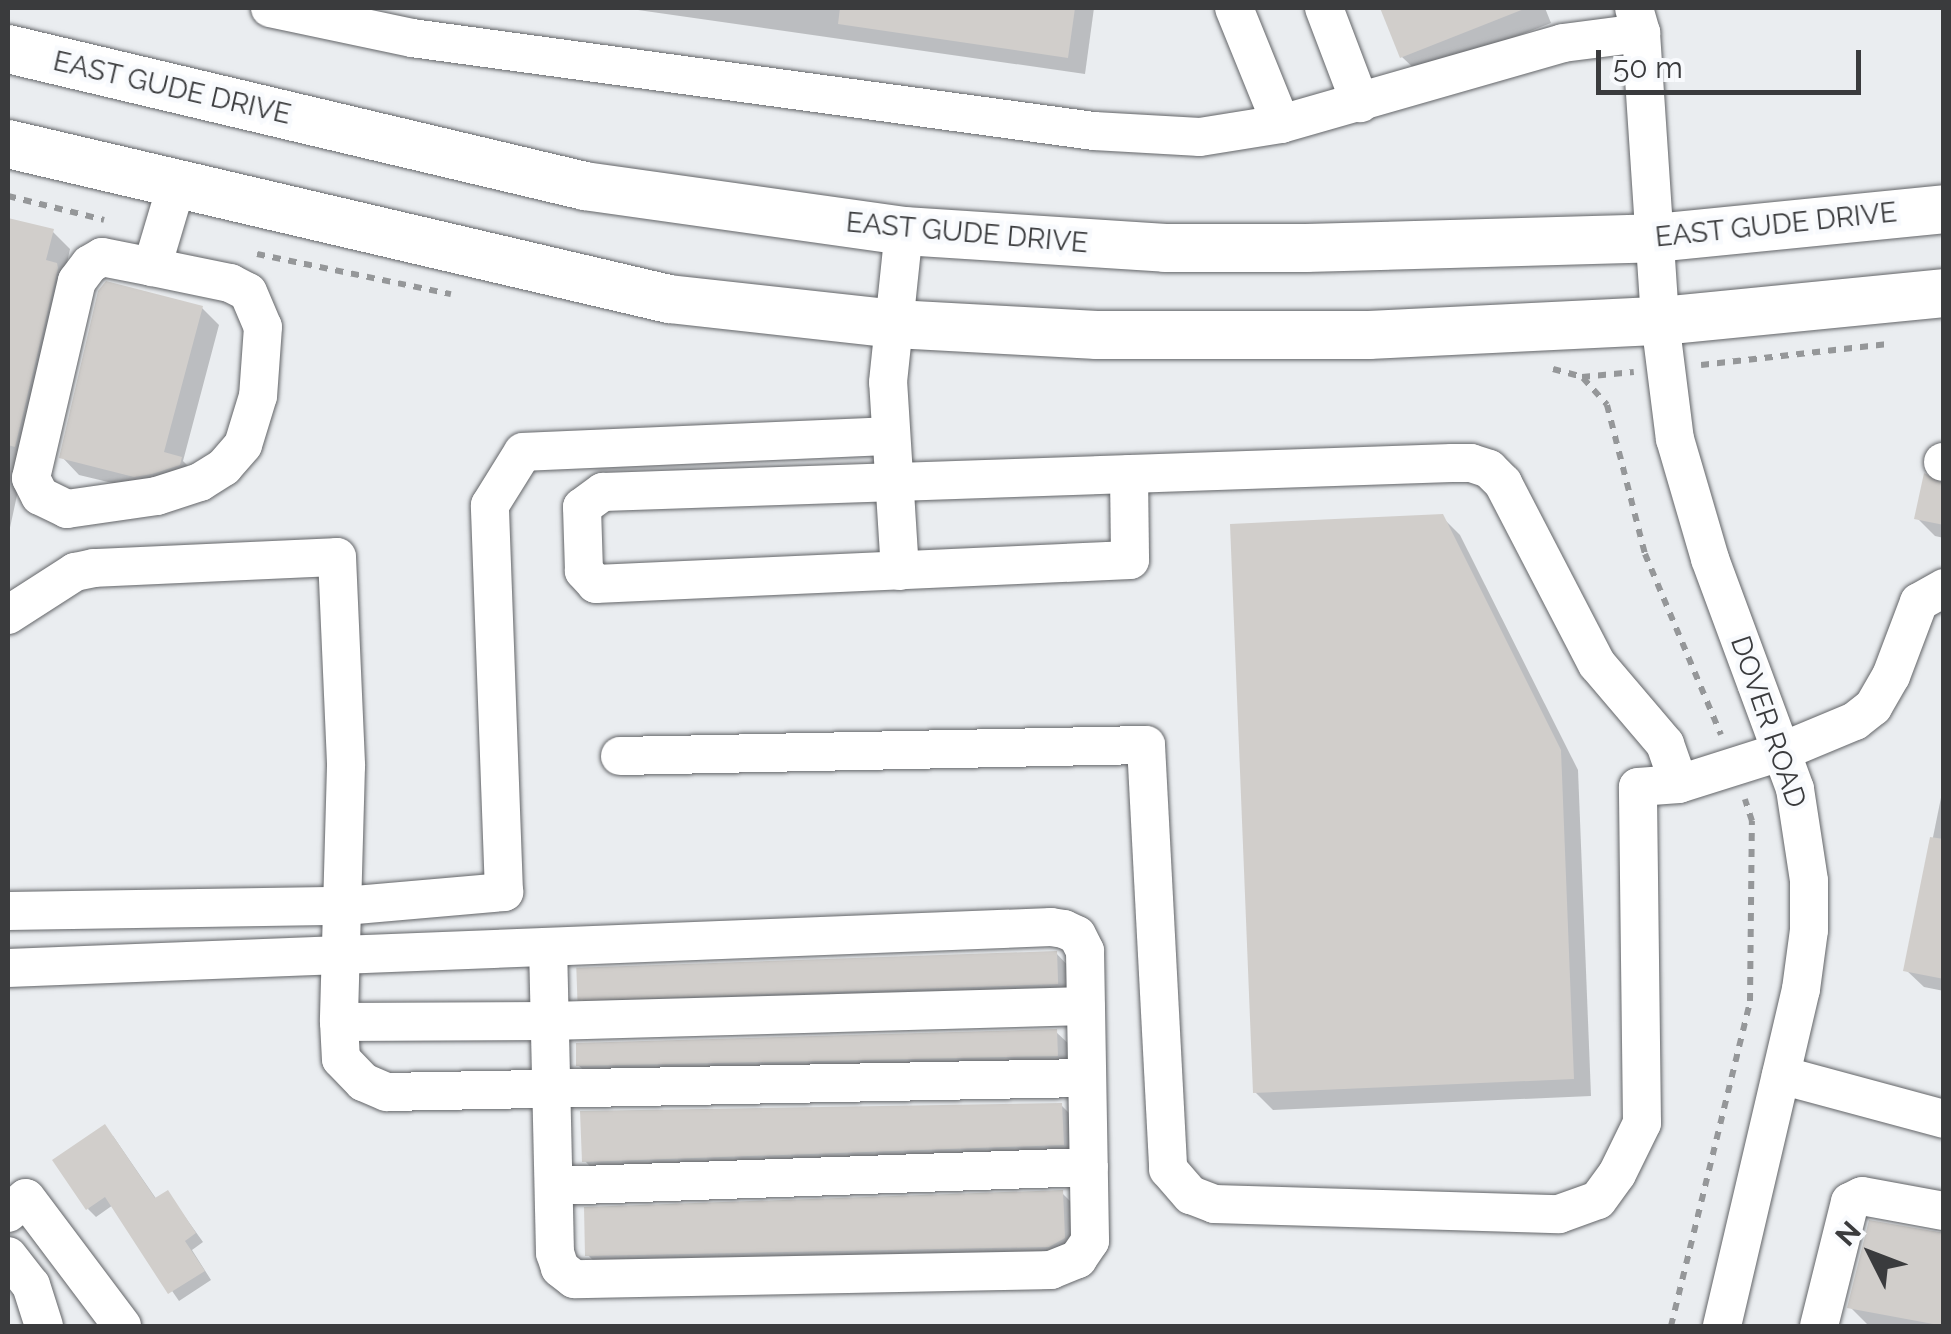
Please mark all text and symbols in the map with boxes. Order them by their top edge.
scale bar [1601,30,1866,92]
street label: EAST GUDE DRIVE [50,44,294,132]
text: 50 m [1613,50,1683,85]
street label: EAST GUDE DRIVE [1653,196,1899,254]
street label: EAST GUDE DRIVE [844,206,1090,260]
street label: DOVER ROAD [1723,632,1813,812]
north arrow [1821,1204,1921,1304]
text: N [1829,1215,1868,1253]

